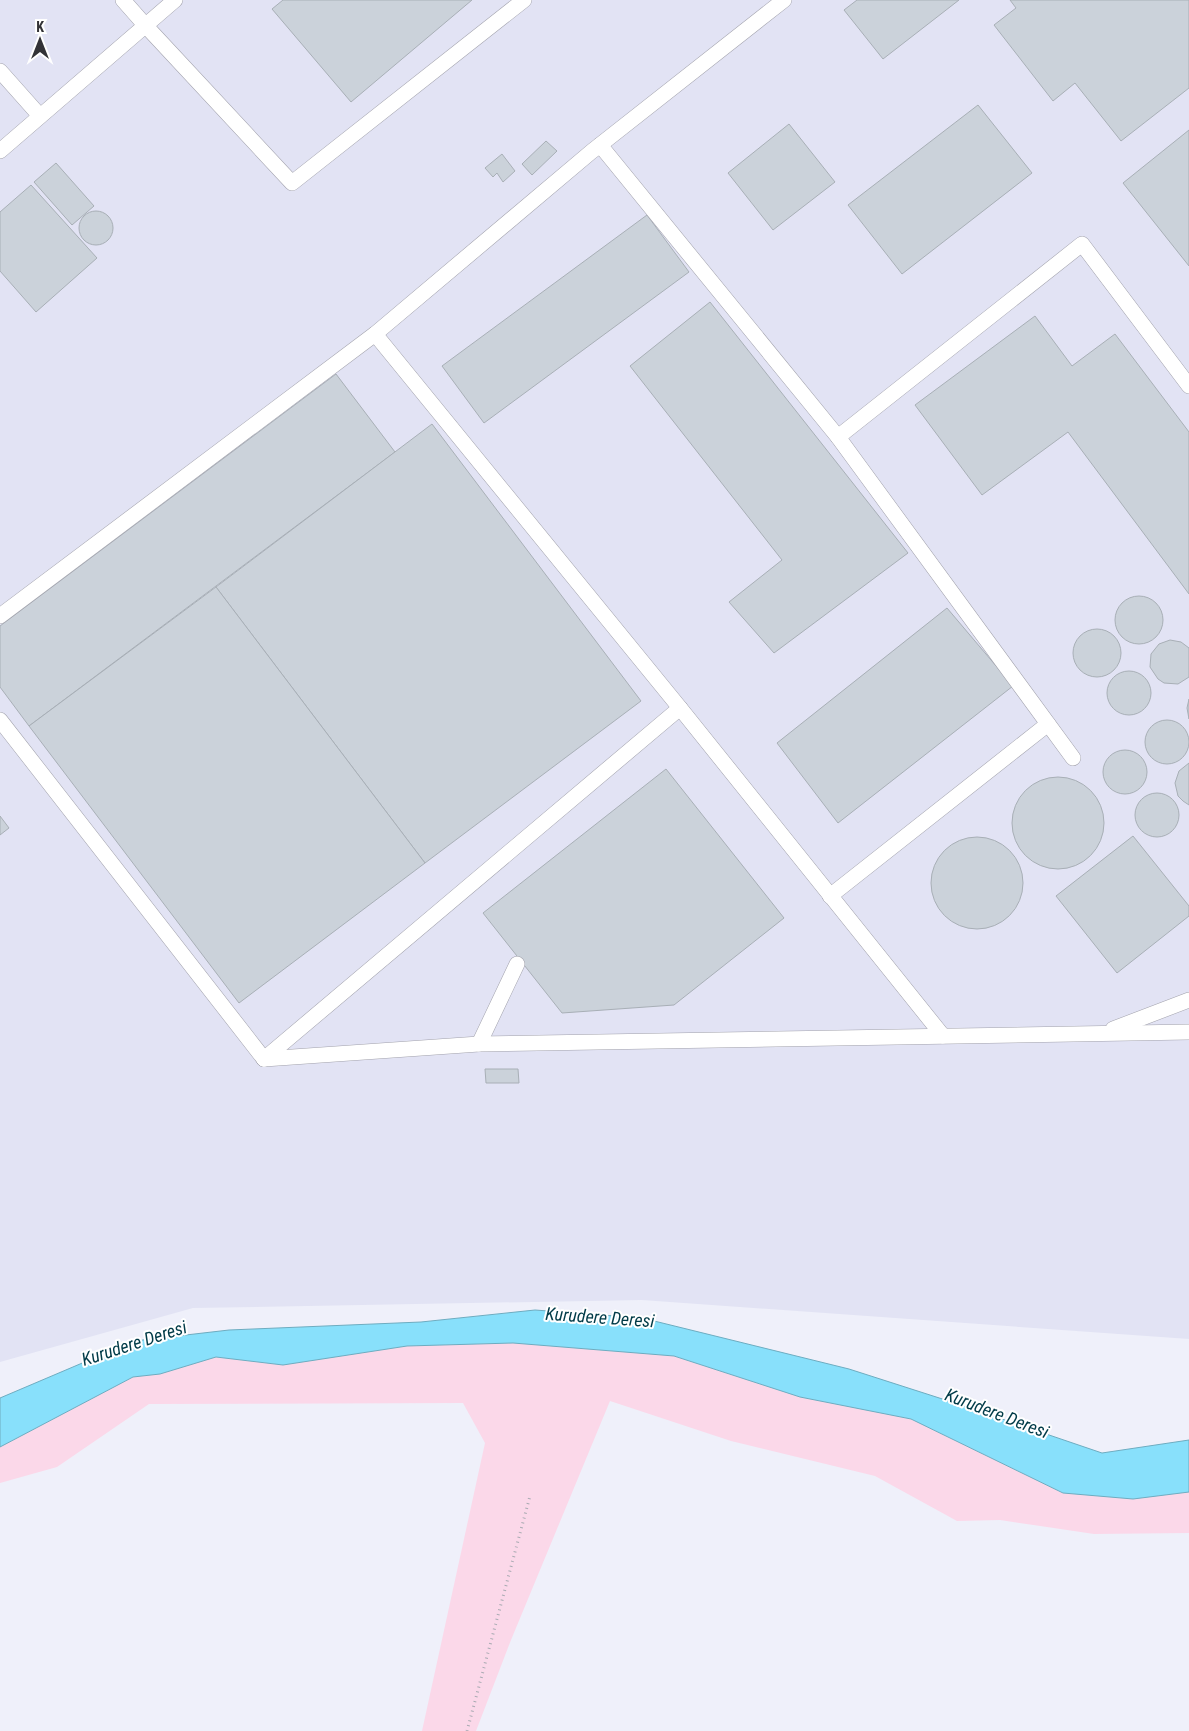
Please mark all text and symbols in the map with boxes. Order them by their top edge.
north arrow [15,15,65,65]
text: K [36,19,44,35]
water label: Kurudere Deresi [545,1303,656,1331]
water label: Kurudere Deresi [79,1316,190,1370]
water label: Kurudere Deresi [942,1384,1053,1443]

